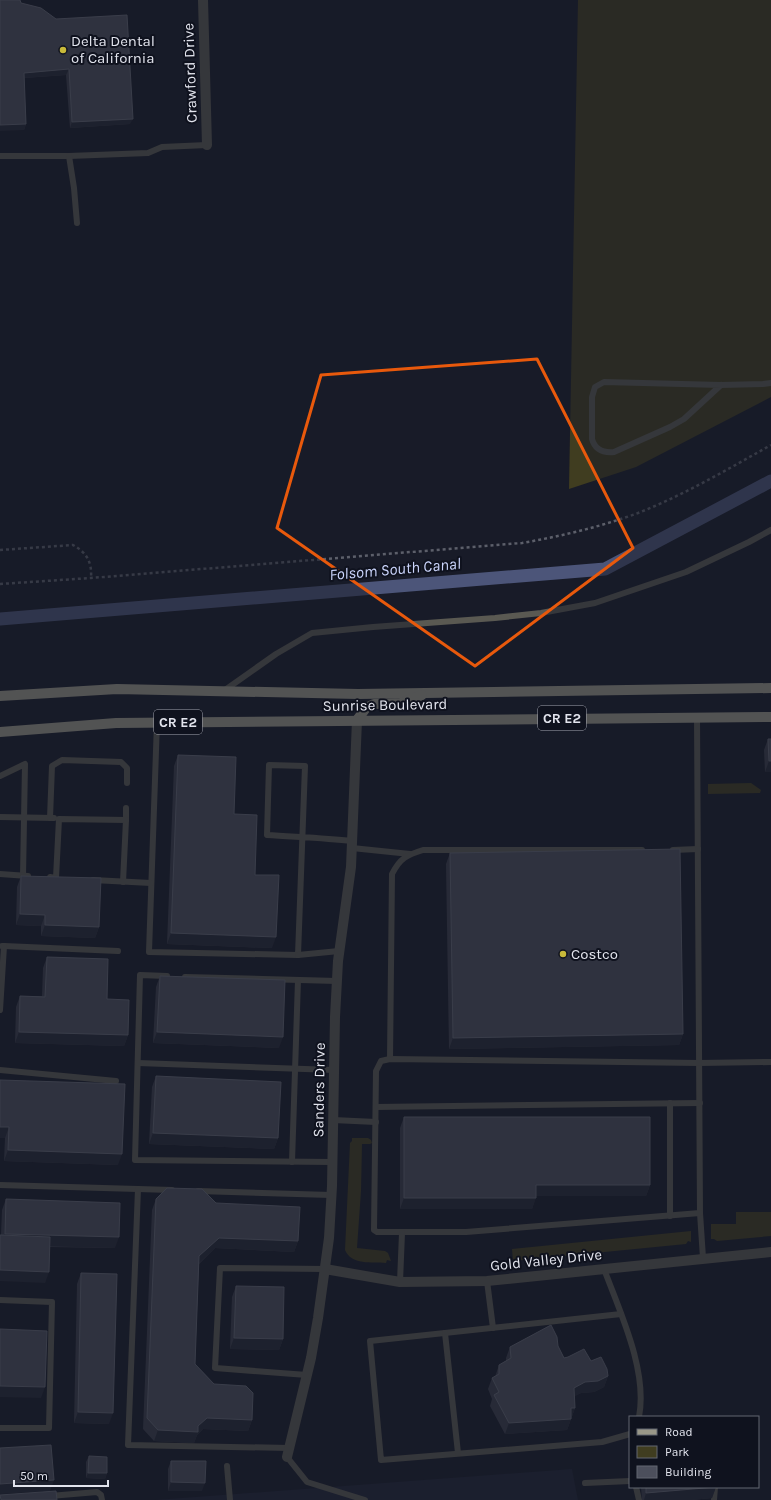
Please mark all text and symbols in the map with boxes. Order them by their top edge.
street label: Crawford Drive [179,23,201,123]
place label: Delta Dental of California [71,32,155,67]
marker: Delta Dental of California [58,45,68,55]
water label: Folsom South Canal [329,554,461,584]
street label: Sunrise Boulevard [322,695,448,715]
road number: CR E2 [538,706,586,730]
road number: CR E2 [154,710,202,734]
place label: Costco [571,945,618,963]
marker: Costco [558,949,568,959]
street label: Sanders Drive [309,1042,329,1138]
street label: Gold Valley Drive [489,1245,603,1275]
legend [629,1416,759,1488]
text: Road [665,1425,693,1439]
text: Park [665,1445,690,1459]
scale bar [14,1462,108,1488]
text: Building [665,1465,712,1479]
text: 50 m [20,1469,48,1483]

